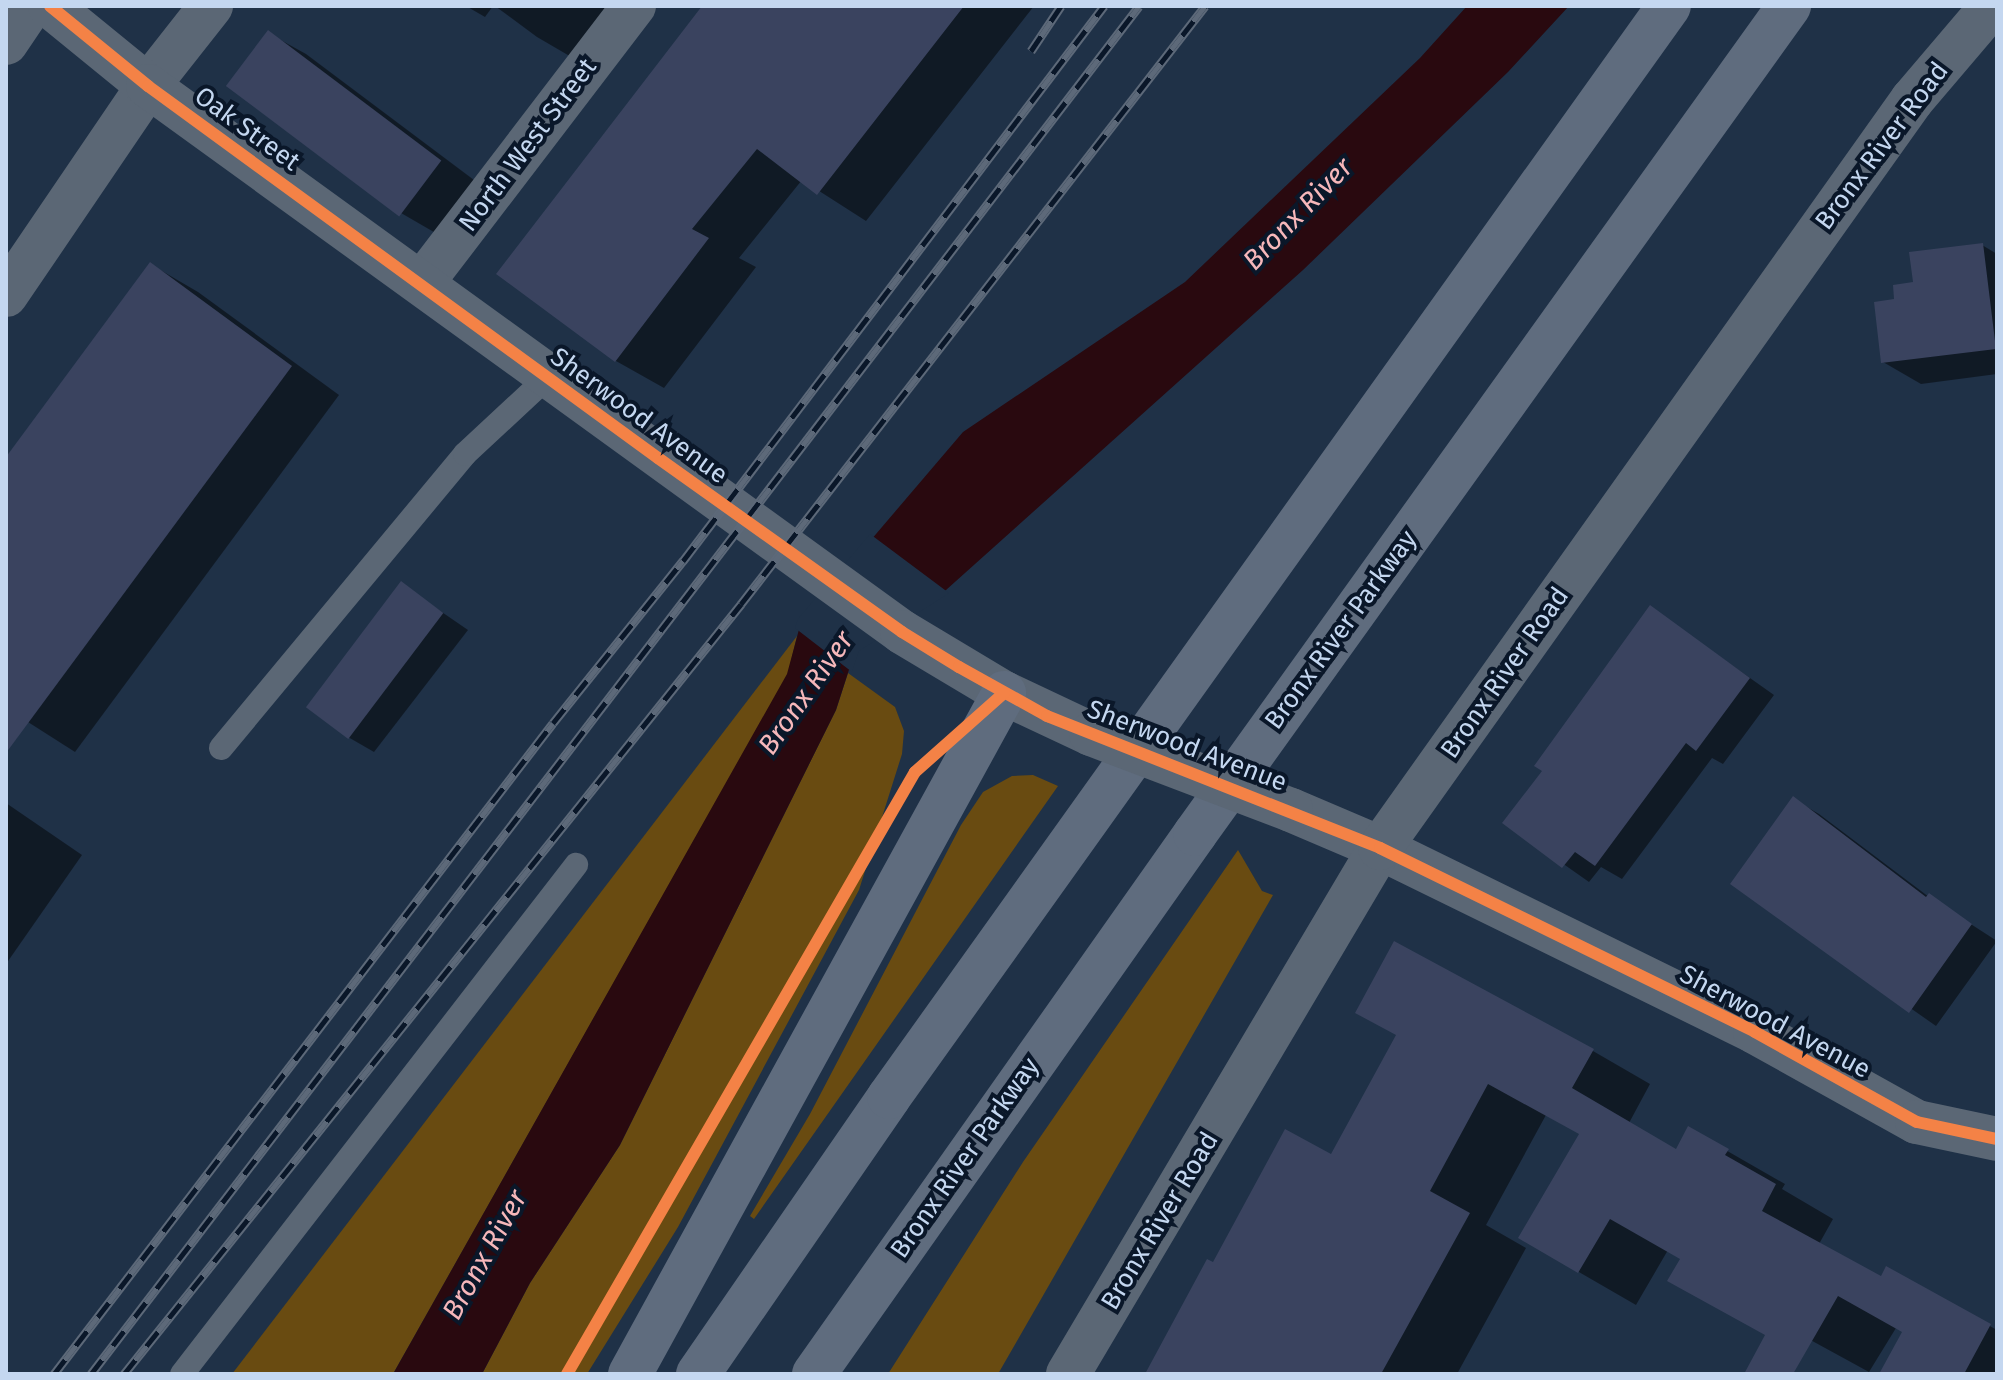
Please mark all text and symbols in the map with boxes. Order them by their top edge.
street label: North West Street [453,52,603,238]
street label: Bronx River Road [1809,56,1955,236]
street label: Oak Street [188,80,306,178]
water label: Bronx River [1236,151,1360,277]
street label: Sherwood Avenue [544,341,734,491]
street label: Bronx River Parkway [1258,525,1424,735]
street label: Bronx River Road [1434,581,1576,765]
water label: Bronx River [751,625,861,761]
street label: Sherwood Avenue [1083,694,1291,798]
street label: Sherwood Avenue [1674,959,1876,1085]
street label: Bronx River Parkway [884,1052,1046,1264]
street label: Bronx River Road [1095,1126,1225,1316]
water label: Bronx River [436,1184,534,1326]

